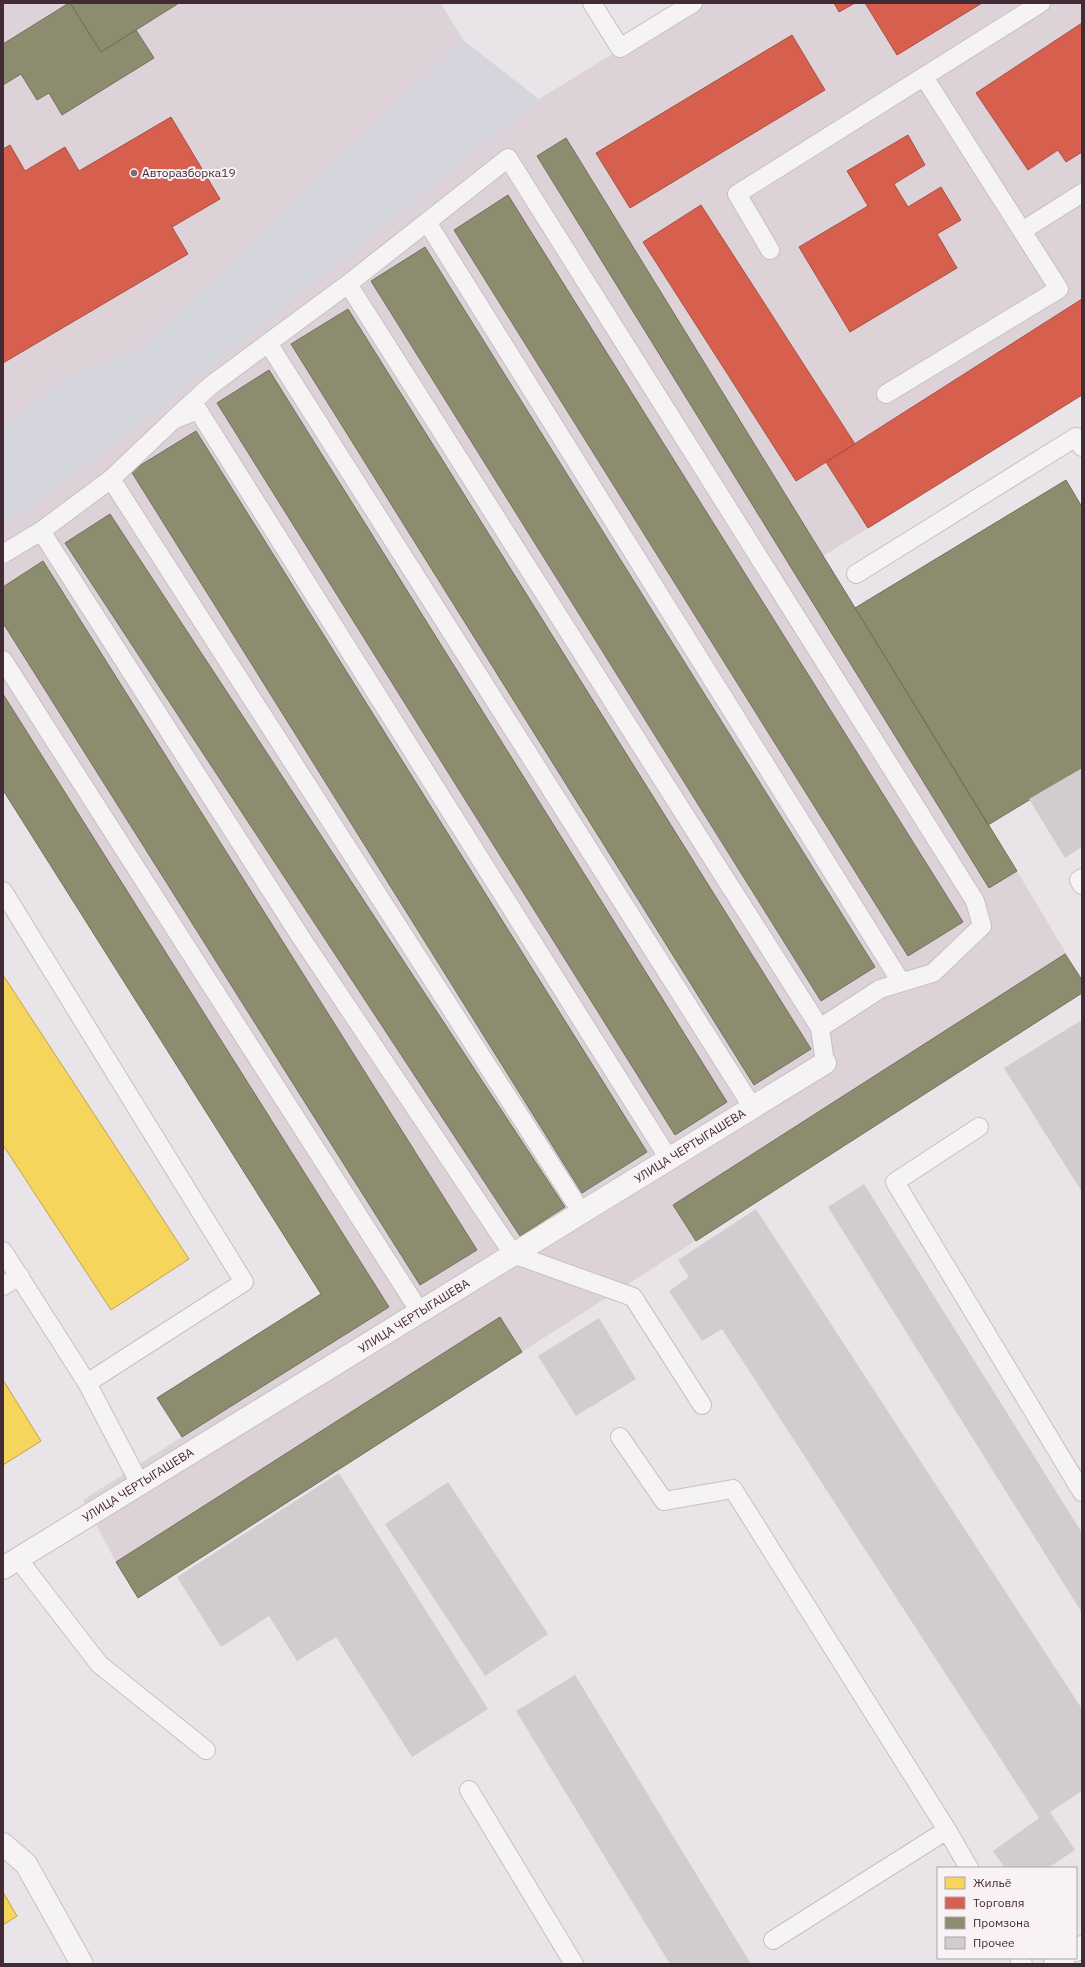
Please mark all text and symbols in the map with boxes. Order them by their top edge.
place label: Авторазборка19 [142,165,236,180]
marker: Авторазборка19 [129,168,139,178]
street label: УЛИЦА ЧЕРТЫГАШЕВА [631,1105,748,1186]
street label: УЛИЦА ЧЕРТЫГАШЕВА [355,1275,472,1356]
street label: УЛИЦА ЧЕРТЫГАШЕВА [79,1444,196,1525]
legend [937,1867,1077,1959]
text: Жильё [973,1875,1012,1890]
text: Торговля [973,1895,1024,1910]
text: Промзона [973,1915,1030,1930]
text: Прочее [973,1935,1015,1950]

